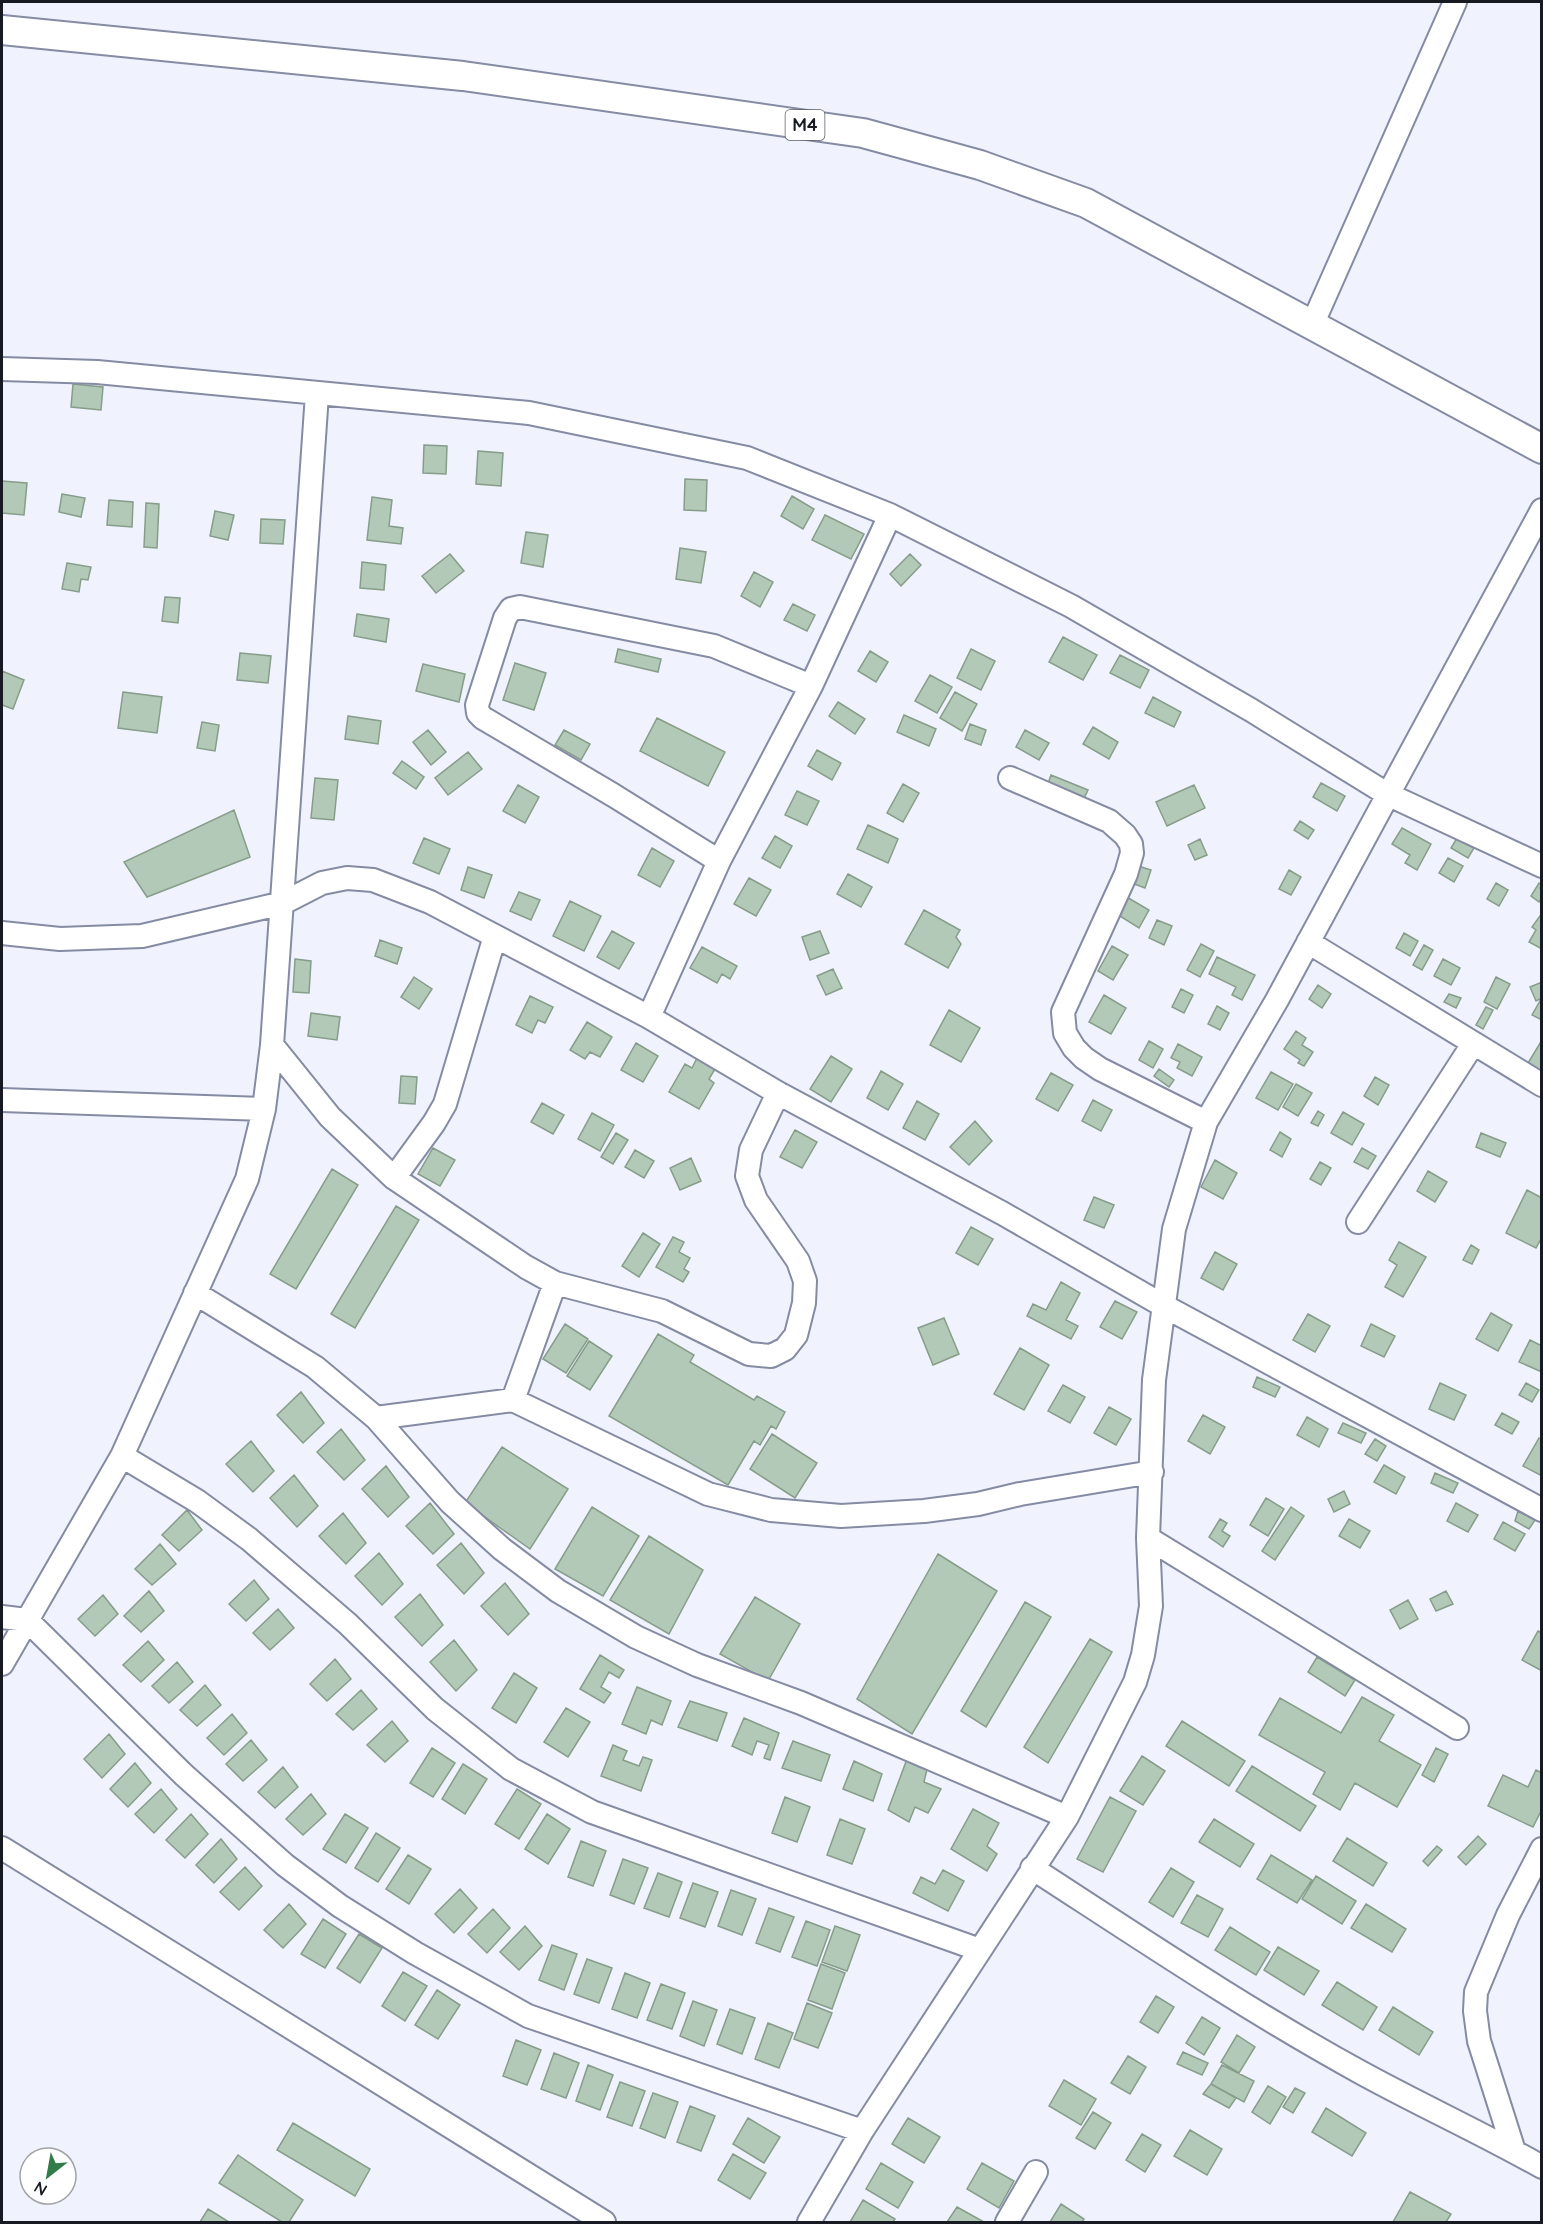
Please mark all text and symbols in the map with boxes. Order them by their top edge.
road number: M4 [786,110,824,140]
north arrow [18,2146,78,2206]
text: N [30,2177,50,2200]

